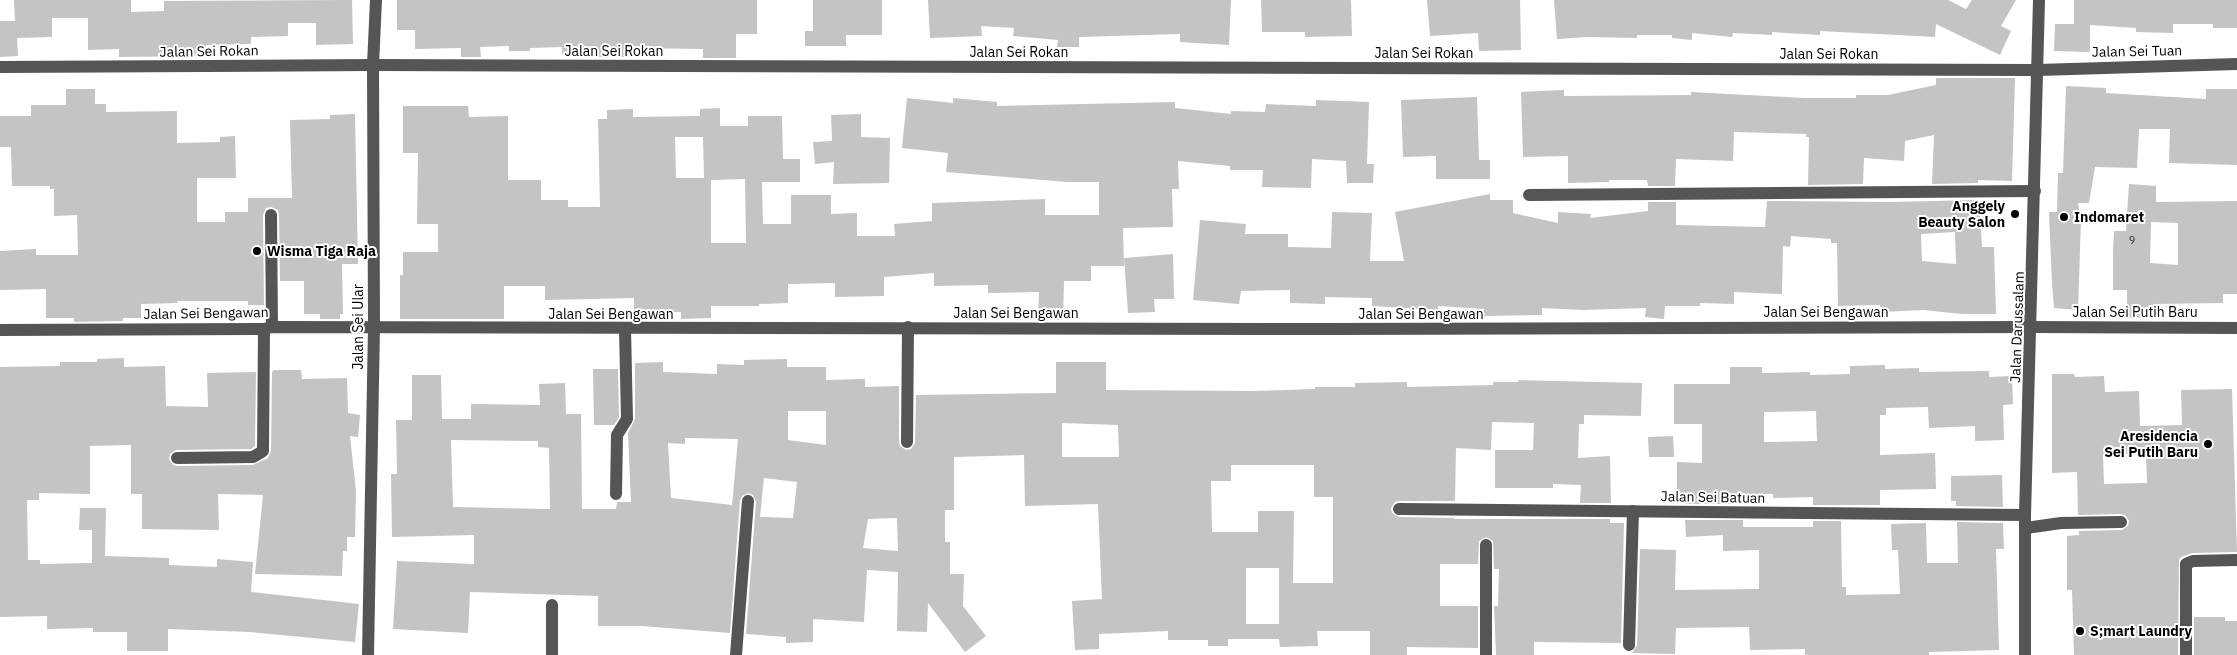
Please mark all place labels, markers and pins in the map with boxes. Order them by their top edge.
place label: Anggely Beauty Salon [1918,197,2006,231]
marker: Anggely Beauty Salon [2009,208,2021,220]
place label: Indomaret [2074,208,2144,226]
marker: Indomaret [2058,211,2070,223]
place label: Wisma Tiga Raja [267,242,376,260]
marker: Wisma Tiga Raja [251,245,263,257]
place label: Aresidencia Sei Putih Baru [2104,427,2198,461]
marker: Aresidencia Sei Putih Baru [2202,438,2214,450]
place label: S;mart Laundry [2090,622,2193,640]
marker: S;mart Laundry [2074,625,2086,637]

